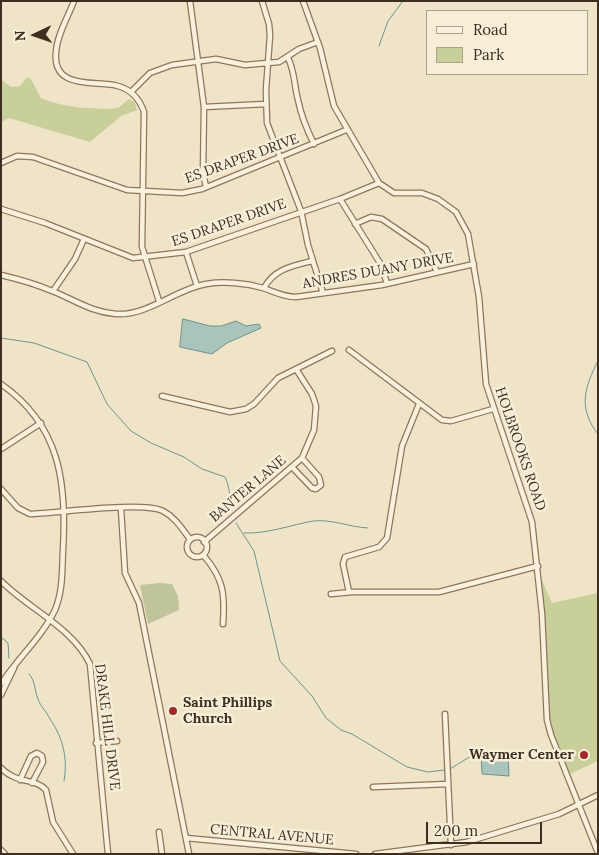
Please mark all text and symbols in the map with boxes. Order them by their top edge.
north arrow [10,10,60,60]
legend [426,10,589,75]
text: Road [473,20,508,39]
text: N [11,30,29,42]
text: Park [473,45,504,64]
street label: ES DRAPER DRIVE [183,131,301,187]
street label: ES DRAPER DRIVE [169,196,289,250]
street label: ANDRES DUANY DRIVE [301,249,455,293]
street label: HOLBROOKS ROAD [491,385,549,513]
street label: BANTER LANE [206,452,290,526]
street label: DRAKE HILL DRIVE [91,663,123,791]
place label: Saint Phillips Church [183,695,272,728]
marker: Saint Phillips Church [167,705,179,717]
place label: Waymer Center [469,747,574,763]
marker: Waymer Center [578,749,590,761]
scale bar [429,812,545,844]
street label: CENTRAL AVENUE [209,821,335,849]
text: 200 m [434,821,478,840]

